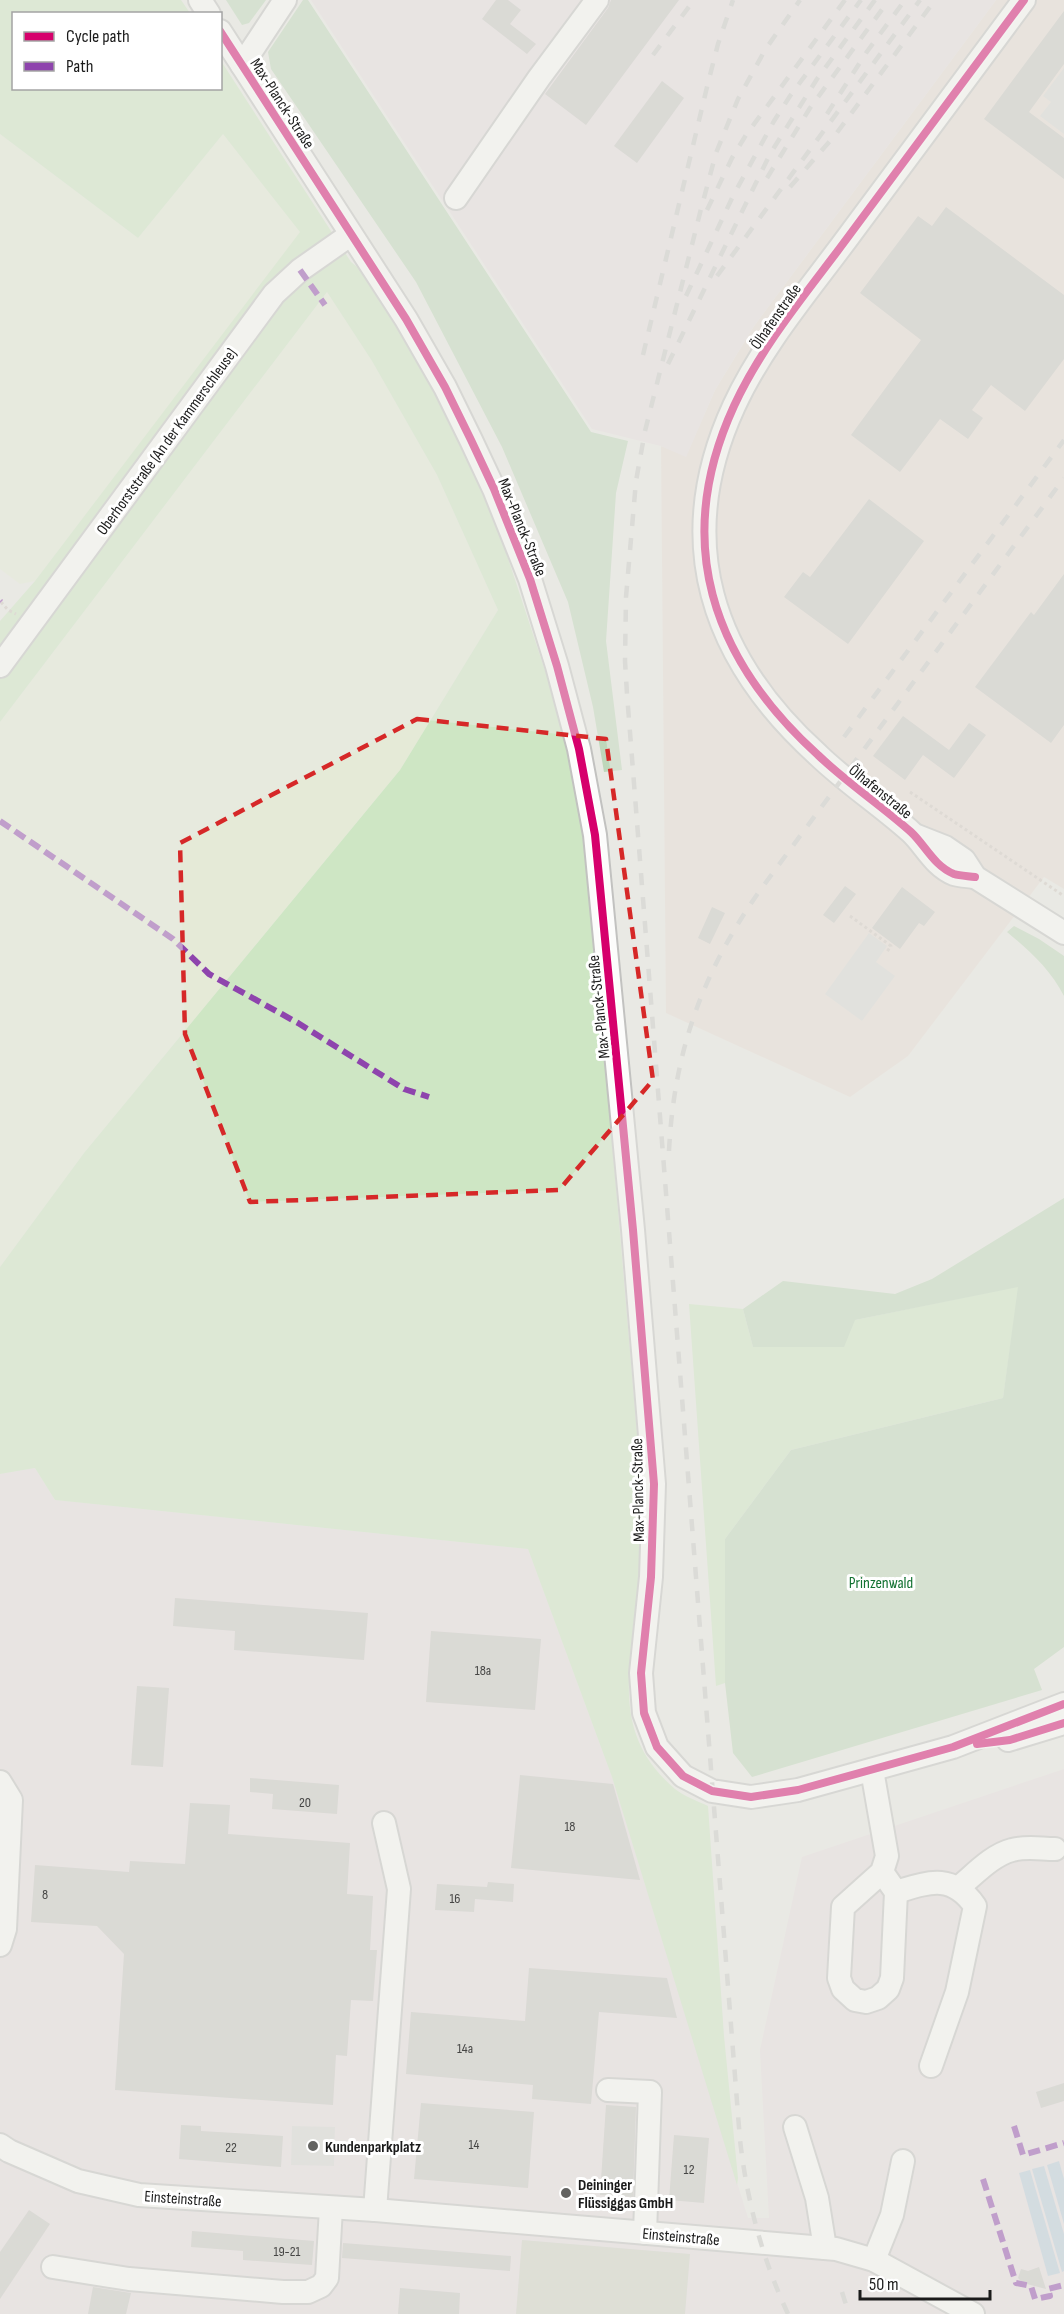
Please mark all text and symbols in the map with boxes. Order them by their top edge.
legend [12,12,222,90]
text: Cycle path [66,26,130,47]
street label: Max-Planck-Straße [245,55,318,153]
text: Path [66,56,94,77]
street label: Ölhafenstraße [747,280,806,353]
street label: Oberhorststraße (An der Kammerschleuse) [93,345,241,539]
street label: Max-Planck-Straße [493,476,550,579]
street label: Ölhafenstraße [845,761,915,823]
street label: Max-Planck-Straße [585,954,614,1059]
street label: Max-Planck-Straße [628,1438,649,1542]
park label: Prinzenwald [849,1574,913,1593]
house number: 18a [475,1662,491,1679]
house number: 20 [299,1794,311,1811]
house number: 18 [564,1818,576,1835]
house number: 8 [42,1886,48,1903]
house number: 16 [449,1890,461,1907]
house number: 14a [457,2040,473,2057]
house number: 14 [469,2136,480,2153]
place label: Kundenparkplatz [325,2138,421,2157]
house number: 22 [225,2139,237,2156]
marker: Kundenparkplatz [306,2139,320,2153]
house number: 12 [684,2161,695,2178]
place label: Deininger Flüssiggas GmbH [578,2176,673,2213]
marker: Deininger Flüssiggas GmbH [559,2186,573,2200]
street label: Einsteinstraße [144,2187,222,2212]
street label: Einsteinstraße [641,2225,720,2250]
house number: 19-21 [274,2243,301,2260]
scale bar [860,2263,990,2301]
text: 50 m [869,2274,899,2295]

